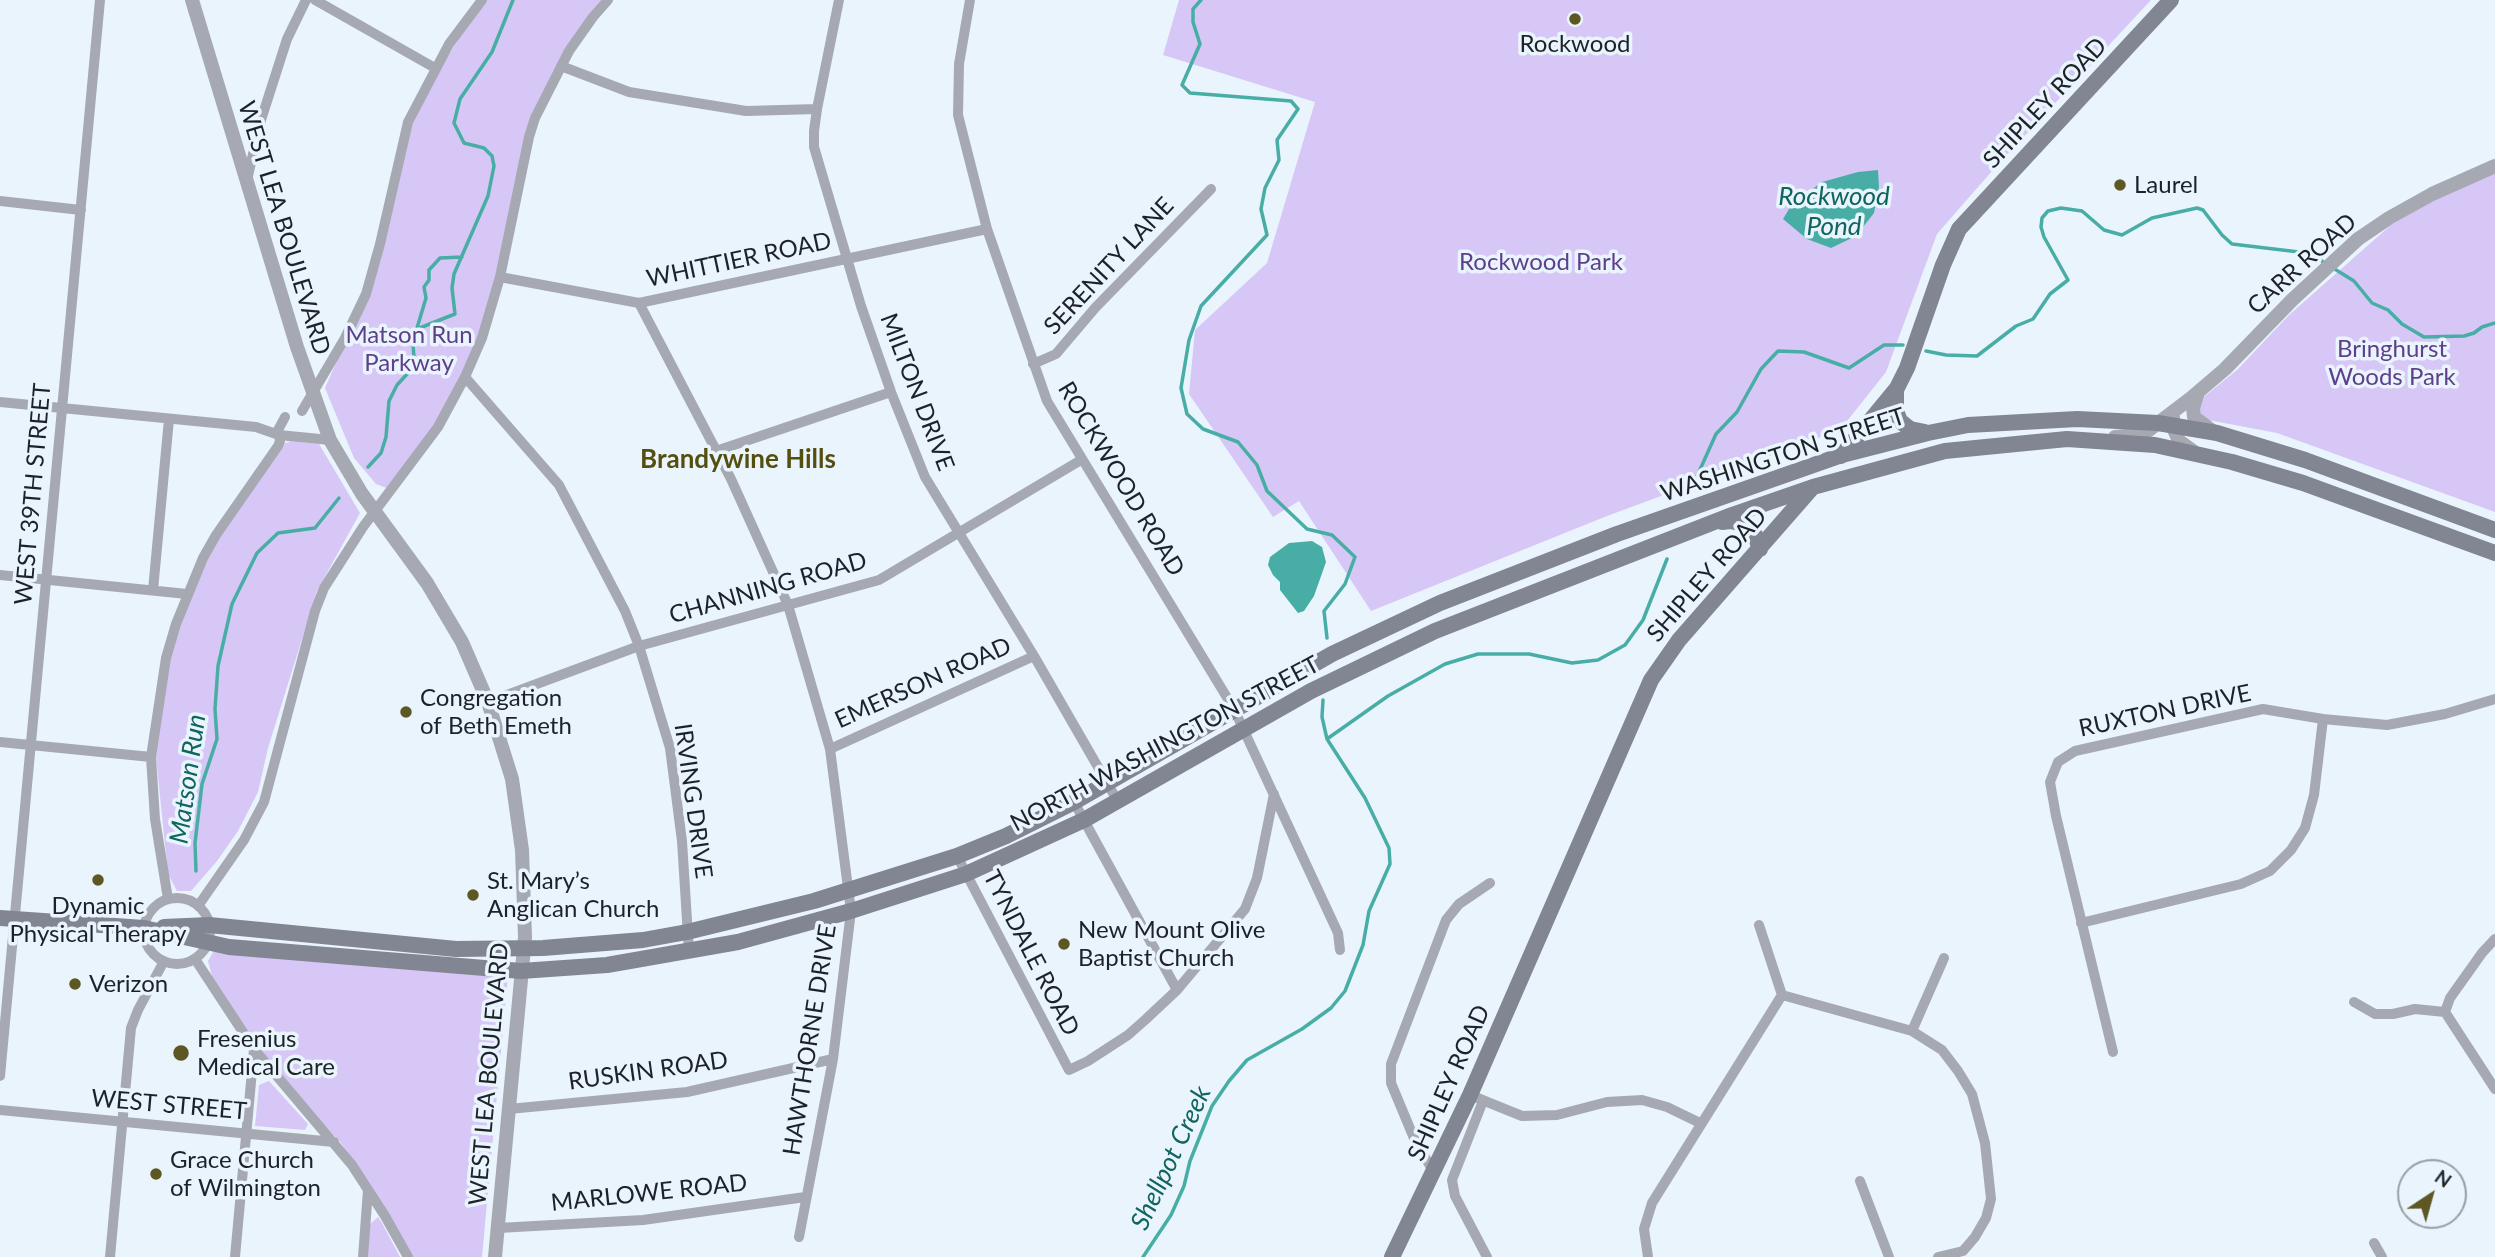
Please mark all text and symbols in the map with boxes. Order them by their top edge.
marker: Rockwood [1567,11,1583,27]
place label: Rockwood [1520,30,1630,58]
street label: SHIPLEY ROAD [1977,32,2113,174]
street label: WEST LEA BOULEVARD [232,98,336,358]
place label: Laurel [2134,171,2198,199]
marker: Laurel [2112,177,2128,193]
water label: Rockwood Pond [1778,181,1890,242]
street label: SERENITY LANE [1038,192,1180,340]
street label: CARR ROAD [2242,208,2362,320]
street label: WHITTIER ROAD [644,226,834,294]
park label: Rockwood Park [1459,248,1623,276]
street label: MILTON DRIVE [874,309,960,475]
park label: Matson Run Parkway [345,321,473,377]
park label: Bringhurst Woods Park [2328,335,2456,391]
street label: ROCKWOOD ROAD [1052,377,1190,581]
street label: WEST 39TH STREET [9,382,57,606]
street label: WASHINGTON STREET [1657,402,1909,508]
district label: Brandywine Hills [640,444,836,476]
street label: SHIPLEY ROAD [1641,502,1773,648]
street label: CHANNING ROAD [666,546,870,630]
street label: EMERSON ROAD [830,631,1016,735]
street label: NORTH WASHINGTON STREET [1006,650,1324,838]
street label: RUXTON DRIVE [2076,679,2254,743]
place label: Congregation of Beth Emeth [420,684,572,740]
marker: Congregation of Beth Emeth [398,704,414,720]
water label: Matson Run [163,712,213,846]
street label: IRVING DRIVE [668,722,718,880]
street label: TYNDALE ROAD [977,865,1085,1041]
place label: St. Mary’s Anglican Church [487,867,659,923]
marker: Dynamic Physical Therapy [90,872,106,888]
marker: St. Mary’s Anglican Church [465,887,481,903]
place label: Dynamic Physical Therapy [10,892,186,948]
place label: New Mount Olive Baptist Church [1078,916,1265,972]
street label: HAWTHORNE DRIVE [778,922,842,1158]
marker: New Mount Olive Baptist Church [1056,936,1072,952]
street label: WEST LEA BOULEVARD [463,941,515,1207]
place label: Verizon [89,970,168,998]
marker: Verizon [67,976,83,992]
street label: SHIPLEY ROAD [1402,1000,1496,1166]
place label: Fresenius Medical Care [197,1025,335,1081]
marker: Fresenius Medical Care [171,1043,191,1063]
street label: RUSKIN ROAD [566,1046,730,1096]
water label: Shellpot Creek [1124,1081,1218,1235]
street label: WEST STREET [90,1084,248,1126]
place label: Grace Church of Wilmington [170,1146,321,1202]
north arrow [2397,1159,2467,1229]
text: N [2431,1165,2456,1192]
marker: Grace Church of Wilmington [148,1166,164,1182]
street label: MARLOWE ROAD [550,1168,748,1218]

